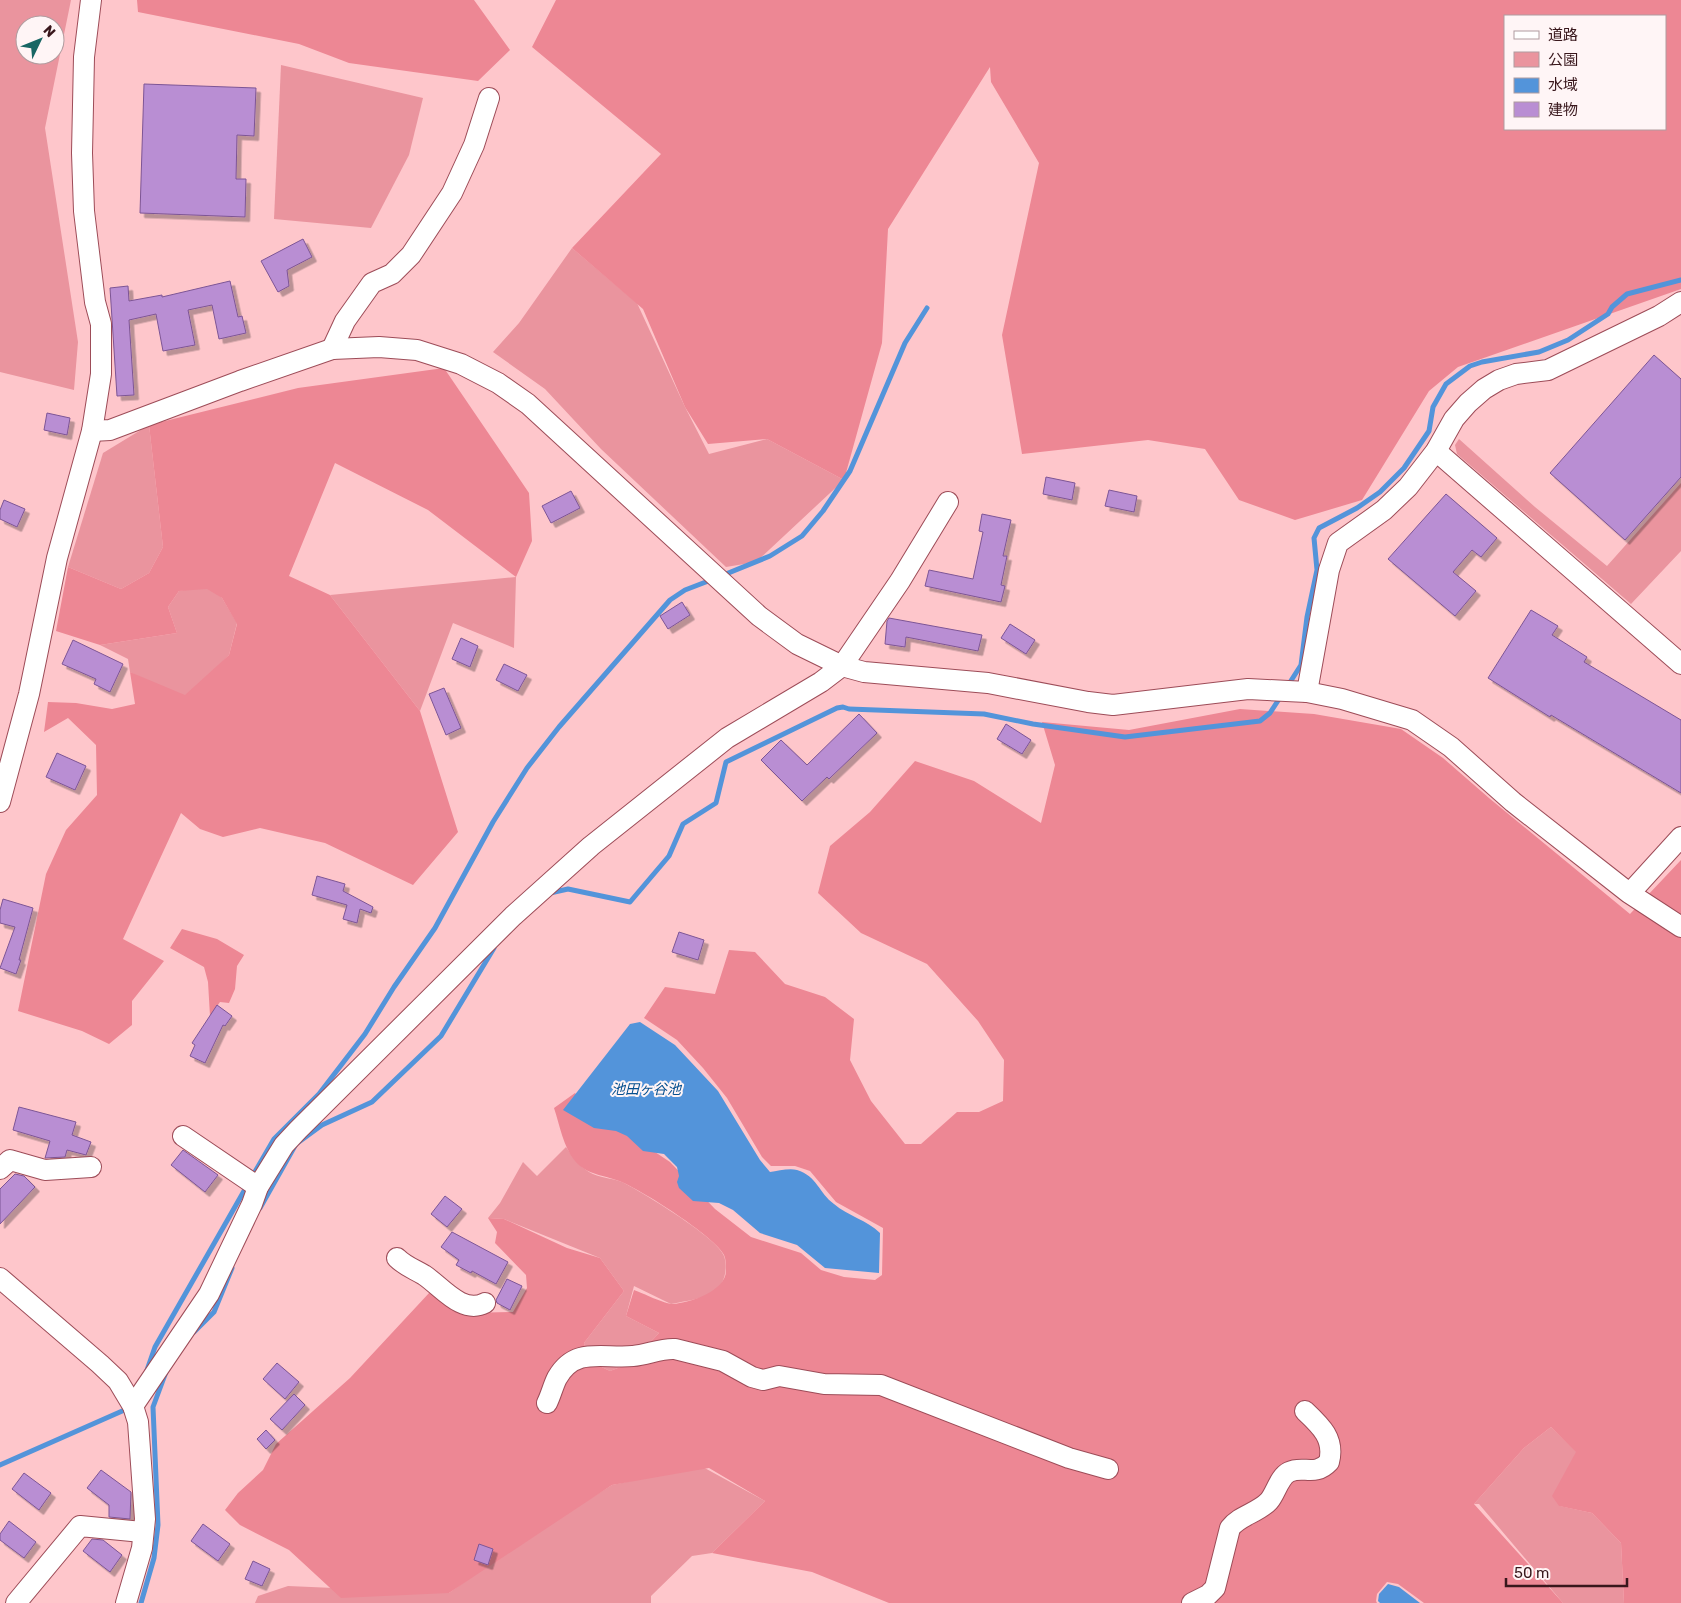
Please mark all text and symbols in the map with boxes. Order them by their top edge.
north arrow [15,15,65,65]
legend [1504,15,1666,130]
text: N [39,22,59,41]
text: 道路 [1548,26,1578,44]
text: 公園 [1548,51,1578,69]
text: 水域 [1548,76,1578,94]
text: 建物 [1548,101,1578,119]
water label: 池田ヶ谷池 [611,1081,683,1098]
scale bar [1506,1556,1627,1588]
text: 50 m [1514,1564,1549,1582]

